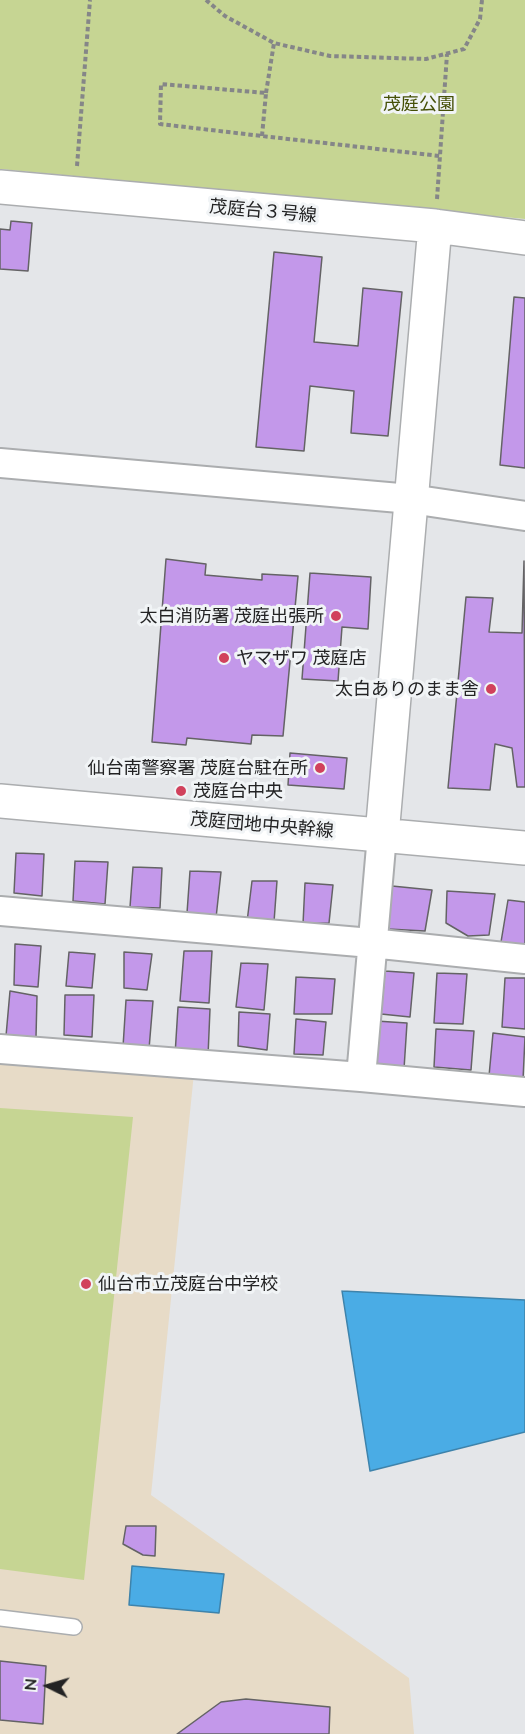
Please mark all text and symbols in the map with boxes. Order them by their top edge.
park label: 茂庭公園 [383,93,455,115]
street label: 茂庭台３号線 [208,196,318,226]
place label: 太白消防署 茂庭出張所 [139,605,324,627]
marker: 太白消防署 茂庭出張所 [329,609,343,623]
place label: ヤマザワ 茂庭店 [236,647,367,669]
marker: ヤマザワ 茂庭店 [217,651,231,665]
place label: 太白ありのまま舎 [335,678,479,700]
marker: 太白ありのまま舎 [484,682,498,696]
place label: 仙台南警察署 茂庭台駐在所 [87,757,308,779]
marker: 仙台南警察署 茂庭台駐在所 [313,761,327,775]
place label: 茂庭台中央 [193,780,283,802]
marker: 茂庭台中央 [174,784,188,798]
street label: 茂庭団地中央幹線 [189,808,335,842]
place label: 仙台市立茂庭台中学校 [98,1273,278,1295]
marker: 仙台市立茂庭台中学校 [79,1277,93,1291]
north arrow [18,1656,78,1716]
text: N [20,1677,40,1691]

